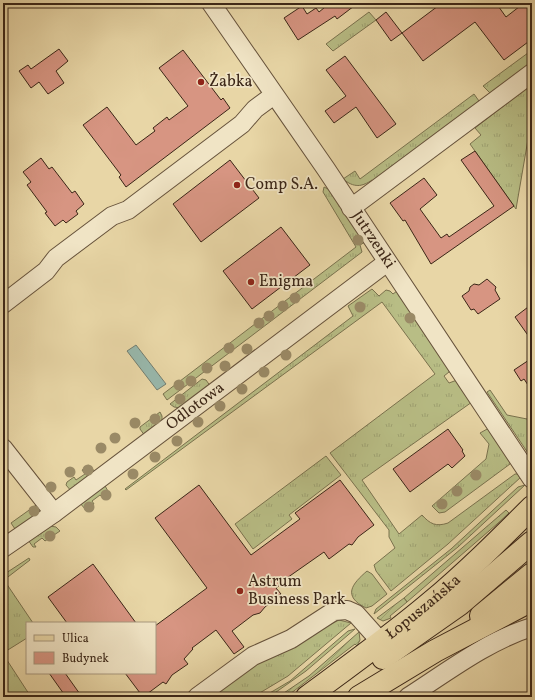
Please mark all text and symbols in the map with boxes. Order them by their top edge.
place label: Żabka [209,71,252,93]
marker: Żabka [196,77,206,87]
place label: Comp S.A. [245,174,318,196]
marker: Comp S.A. [232,180,242,190]
street label: Jutrzenki [346,207,400,273]
place label: Enigma [259,271,313,293]
marker: Enigma [246,277,256,287]
street label: Odlotowa [162,377,229,436]
street label: Łopuszańska [381,570,466,645]
place label: Astrum Business Park [248,571,346,611]
marker: Astrum Business Park [235,586,245,596]
legend [26,622,156,674]
text: Ulica [62,631,89,647]
text: Budynek [62,651,109,667]

